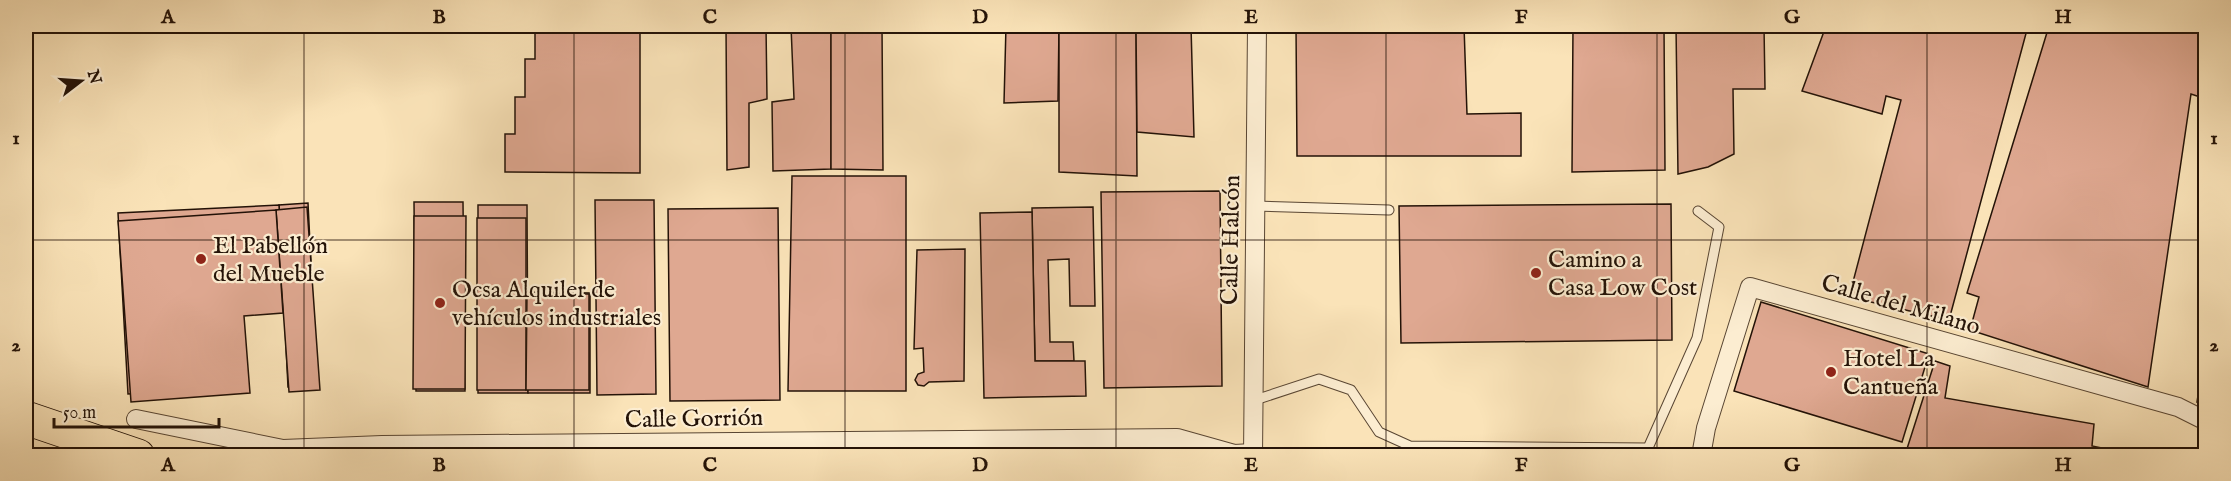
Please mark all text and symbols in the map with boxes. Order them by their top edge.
text: A [160,5,176,30]
text: B [432,5,446,30]
text: C [703,5,717,30]
text: D [972,5,988,30]
text: E [1244,5,1258,30]
text: F [1515,5,1528,30]
text: G [1784,5,1801,30]
text: H [2054,5,2072,30]
north arrow [51,51,111,111]
text: N [82,67,105,87]
text: 1 [12,126,20,151]
text: 1 [2210,126,2218,151]
street label: Calle Halcón [1215,174,1248,305]
place label: El Pabellón del Mueble [213,231,328,290]
place label: Camino a Casa Low Cost [1548,245,1697,304]
marker: El Pabellón del Mueble [194,252,208,266]
marker: Camino a Casa Low Cost [1529,266,1543,280]
street label: Calle del Milano [1817,268,1984,343]
place label: Ocsa Alquiler de vehículos industriales [452,275,661,334]
marker: Ocsa Alquiler de vehículos industriales [433,296,447,310]
text: 2 [11,333,21,358]
text: 2 [2209,333,2219,358]
place label: Hotel La Cantueña [1843,344,1939,403]
marker: Hotel La Cantueña [1824,365,1838,379]
scale bar [54,391,219,429]
text: 50 m [63,402,96,425]
street label: Calle Gorrión [625,403,764,436]
text: A [160,453,176,478]
text: B [432,453,446,478]
text: C [703,453,717,478]
text: D [972,453,988,478]
text: E [1244,453,1258,478]
text: F [1515,453,1528,478]
text: G [1784,453,1801,478]
text: H [2054,453,2072,478]

